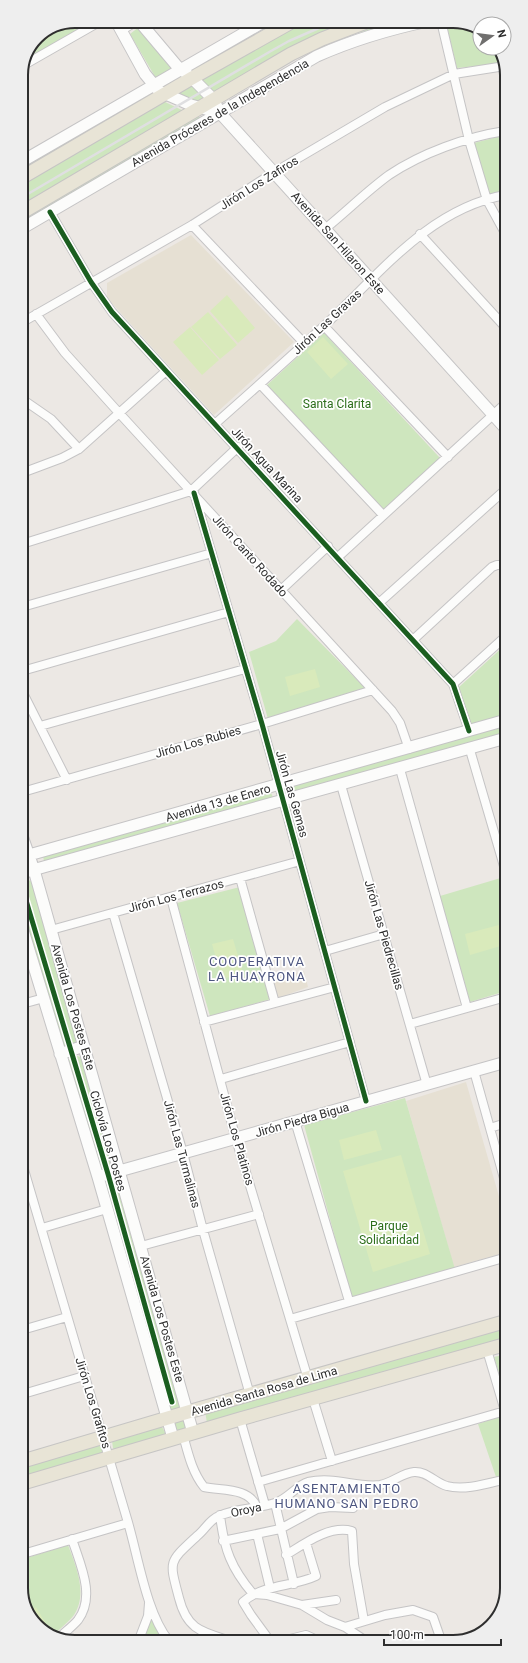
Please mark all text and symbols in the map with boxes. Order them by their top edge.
north arrow [472,16,512,56]
text: N [494,28,509,39]
street label: Avenida Próceres de la Independencia [129,56,311,170]
street label: Jirón Los Zafiros [217,153,301,213]
street label: Avenida San Hilaron Este [288,189,388,297]
street label: Jirón Las Gravas [290,287,364,357]
park label: Santa Clarita [303,397,371,411]
street label: Jirón Agua Marina [229,424,305,506]
street label: Jirón Canto Rodado [209,512,291,600]
street label: Jirón Los Rubies [153,723,243,761]
street label: Jirón Las Gemas [273,749,311,839]
street label: Avenida 13 de Enero [164,781,272,825]
street label: Jirón Los Terrazos [127,876,225,916]
street label: Jirón Las Piedrecillas [362,878,406,992]
street label: Avenida Los Postes Este [48,942,98,1072]
district label: COOPERATIVA LA HUAYRONA [208,954,306,984]
street label: Ciclovía Los Postes [87,1089,129,1193]
street label: Jirón Los Platinos [217,1091,257,1187]
street label: Jirón Las Turmalinas [161,1098,203,1210]
street label: Jirón Piedra Bigua [253,1100,351,1140]
park label: Parque Solidaridad [359,1219,419,1247]
street label: Avenida Los Postes Este [137,1254,187,1384]
street label: Jirón Los Grafitos [72,1356,114,1450]
street label: Avenida Santa Rosa de Lima [189,1363,339,1419]
district label: ASENTAMIENTO HUMANO SAN PEDRO [275,1481,419,1511]
street label: Oroya [229,1500,263,1520]
scale bar [384,1621,501,1647]
text: 100 m [390,1628,424,1642]

